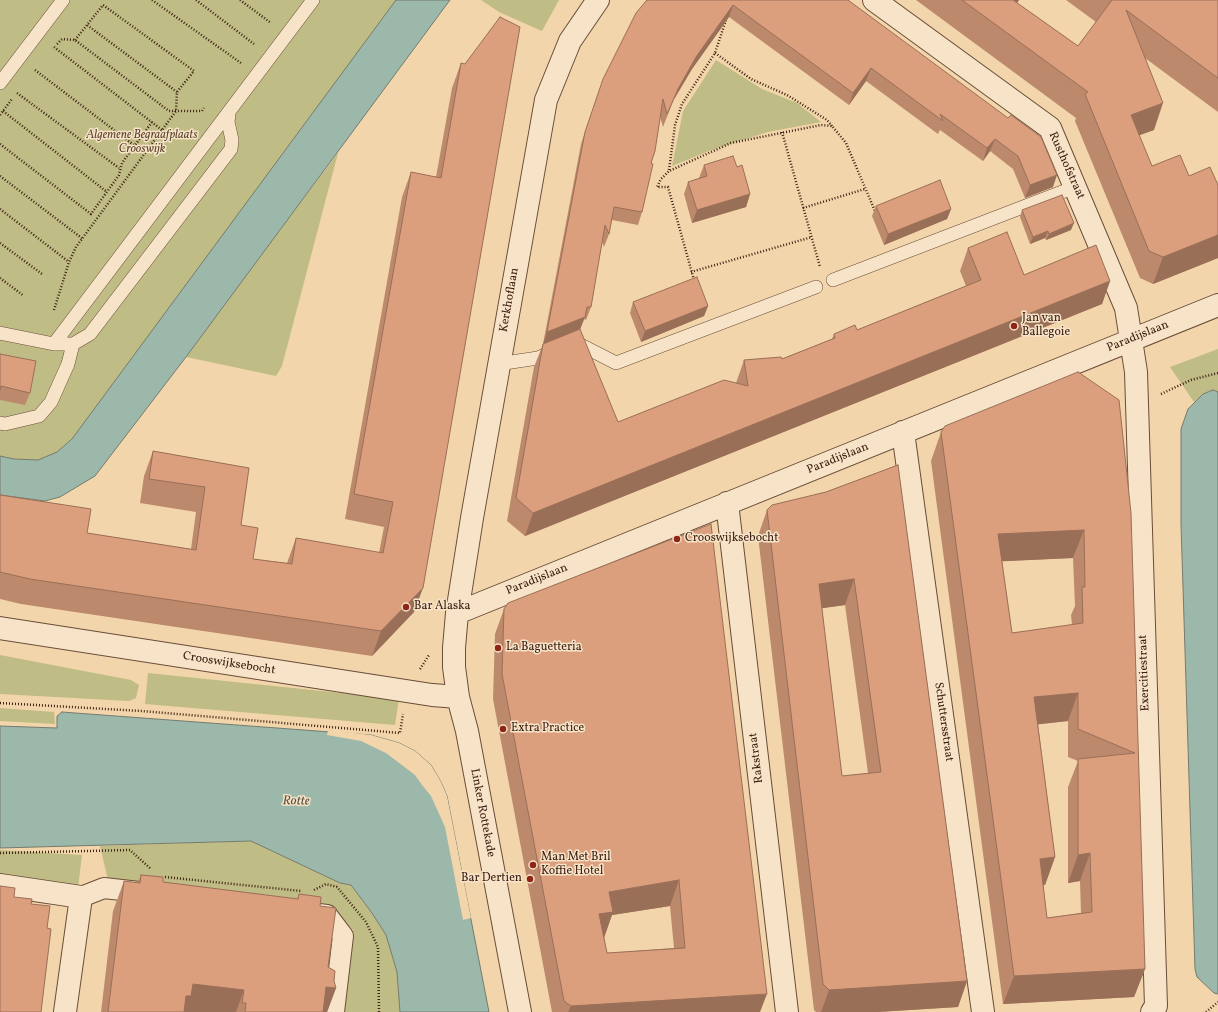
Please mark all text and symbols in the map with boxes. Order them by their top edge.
park label: Algemene Begraafplaats Crooswijk [86,129,198,157]
street label: Rusthofstraat [1045,130,1087,202]
street label: Kerkhoflaan [497,267,523,333]
place label: Jan van Ballegoie [1022,312,1070,340]
street label: Paradijslaan [1105,318,1171,356]
marker: Jan van Ballegoie [1009,321,1019,331]
street label: Paradijslaan [805,440,871,478]
place label: Crooswijksebocht [685,532,778,546]
marker: Crooswijksebocht [672,534,682,544]
street label: Paradijslaan [504,561,570,599]
place label: Bar Alaska [414,600,471,614]
marker: Bar Alaska [401,602,411,612]
street label: Exercitiestraat [1136,634,1154,712]
place label: La Baguetteria [506,641,582,655]
marker: La Baguetteria [493,643,503,653]
street label: Crooswijksebocht [182,650,276,678]
street label: Schuttersstraat [930,681,956,763]
place label: Extra Practice [511,722,584,736]
marker: Extra Practice [498,724,508,734]
street label: Rakstraat [747,732,767,784]
street label: Linker Rottekade [466,767,498,859]
water label: Rotte [282,794,310,810]
place label: Man Met Bril Koffie Hotel [541,851,611,879]
marker: Man Met Bril Koffie Hotel [528,860,538,870]
place label: Bar Dertien [461,872,522,886]
marker: Bar Dertien [525,874,535,884]

